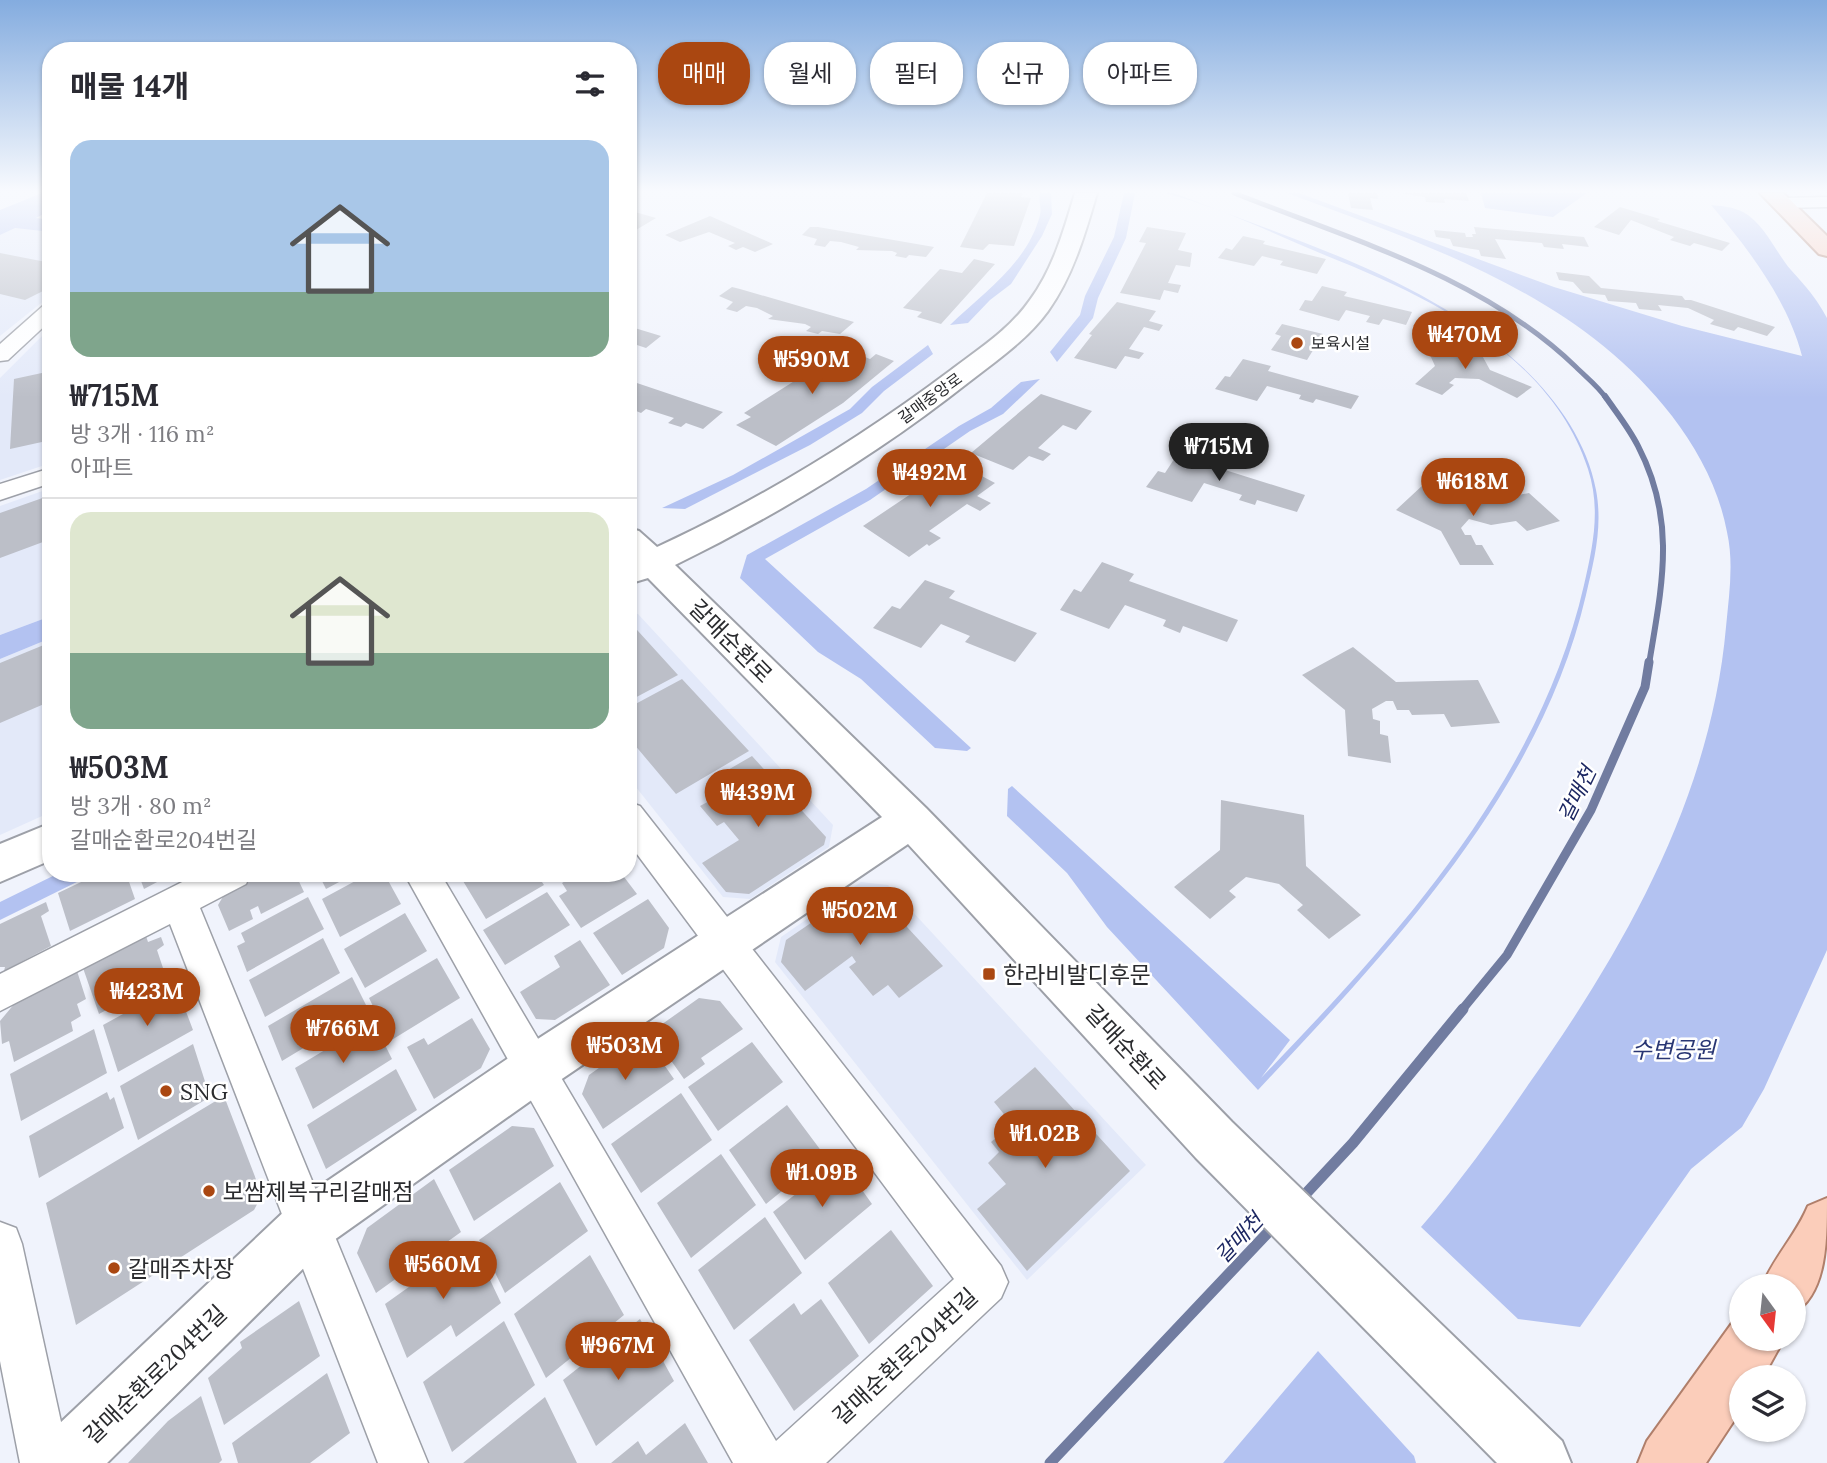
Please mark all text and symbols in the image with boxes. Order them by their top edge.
chip: 매매 [658,42,750,105]
chip: 월세 [764,42,856,105]
chip: 필터 [870,42,963,105]
chip: 신규 [977,42,1069,105]
chip: 아파트 [1083,42,1197,105]
icon: filters [571,65,609,103]
text: 매물 14개 [70,67,189,105]
icon: home [277,186,403,312]
pin: ₩470M [1416,312,1514,371]
text: ₩470M [1428,319,1502,348]
place label: 보육시설 [1311,333,1370,353]
marker: 보육시설 [1289,335,1305,351]
pin: ₩590M [763,336,861,396]
text: ₩590M [774,344,850,373]
street label: 갈매중앙로 [894,368,966,428]
text: ₩715M [70,376,159,414]
text: 방 3개 · 116 m² [70,419,215,448]
pin: ₩715M [1170,424,1268,483]
text: ₩715M [1185,431,1253,460]
pin: ₩492M [881,449,979,509]
text: 아파트 [70,453,133,482]
text: ₩492M [893,457,967,486]
pin: ₩618M [1424,458,1522,518]
text: ₩618M [1437,466,1509,495]
icon: home [277,558,403,684]
street label: 갈매순환로 [683,593,779,689]
text: ₩503M [70,748,169,786]
water label: 갈매천 [1552,760,1603,826]
pin: ₩439M [709,770,807,829]
text: ₩439M [721,777,795,806]
text: 방 3개 · 80 m² [70,791,212,820]
text: 갈매순환로204번길 [70,825,257,854]
pin: ₩502M [811,888,909,947]
text: ₩502M [822,895,898,924]
place label: 한라비발디후문 [1003,960,1151,989]
marker: 한라비발디후문 [981,966,997,982]
pin: ₩423M [98,968,196,1028]
text: ₩423M [110,976,184,1005]
street label: 갈매순환로 [1079,998,1173,1096]
pin: ₩766M [294,1006,392,1065]
text: ₩766M [306,1013,380,1042]
pin: ₩503M [576,1023,674,1082]
text: ₩503M [587,1030,663,1059]
park label: 수변공원 [1631,1035,1717,1064]
place label: SNG [180,1077,228,1106]
marker: SNG [158,1083,174,1099]
pin: ₩1.02B [988,1110,1102,1170]
text: ₩1.02B [1010,1118,1080,1147]
pin: ₩1.09B [765,1150,879,1209]
text: ₩1.09B [786,1157,858,1186]
place label: 보쌈제복구리갈매점 [223,1177,413,1206]
marker: 보쌈제복구리갈매점 [201,1183,217,1199]
water label: 갈매천 [1209,1206,1270,1268]
pin: ₩560M [394,1242,492,1301]
text: ₩560M [405,1249,481,1278]
place label: 갈매주차장 [128,1254,234,1283]
marker: 갈매주차장 [106,1260,122,1276]
north arrow [1729,1274,1806,1351]
map controls [1729,1274,1806,1442]
street label: 갈매순환로204번길 [827,1282,983,1430]
street label: 갈매순환로204번길 [78,1299,232,1449]
pin: ₩967M [569,1322,667,1382]
text: ₩967M [581,1330,655,1359]
button: layers [1729,1365,1806,1442]

